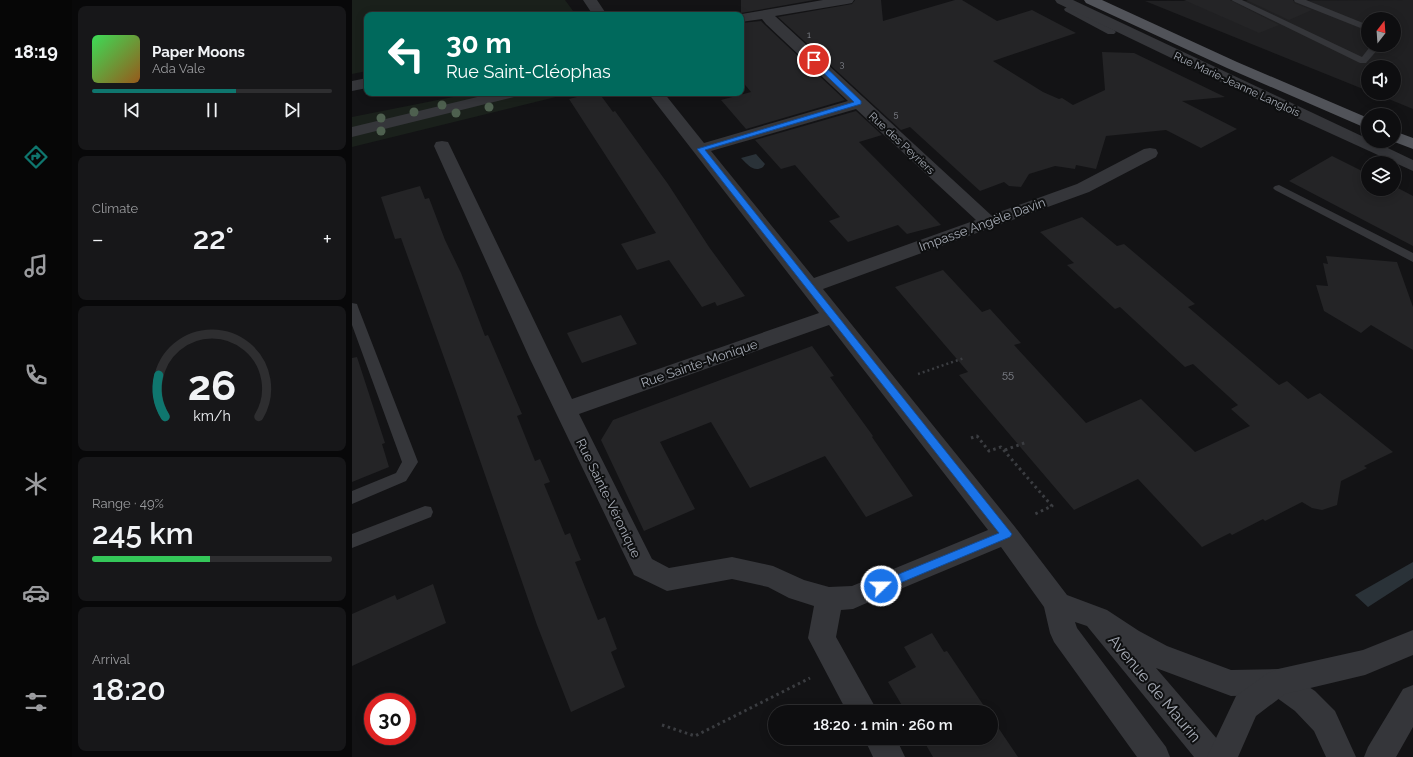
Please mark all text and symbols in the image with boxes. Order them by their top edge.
north arrow [1361,12,1401,52]
map controls [1361,12,1401,196]
text: 30 m [446,27,512,60]
icon: left [380,28,432,80]
house number: 1 [807,30,811,40]
text: 18:19 [14,41,58,62]
text: Paper Moons [152,43,245,61]
pin [797,43,831,77]
icon: arrive [803,49,825,71]
street label: Rue Marie-Jeanne Langlois [1172,49,1302,119]
house number: 3 [840,59,845,69]
button: sound [1361,60,1401,100]
text: Ada Vale [152,61,205,76]
text: Rue Saint-Cléophas [446,61,611,82]
icon: previous [121,99,143,121]
icon: pause [201,99,223,121]
icon: next [281,99,303,121]
button: search [1361,108,1401,148]
house number: 5 [894,109,899,119]
street label: Rue des Peyriers [866,110,937,177]
icon: directions [22,143,50,171]
button: layers [1361,156,1401,196]
street label: Impasse Angèle Davin [917,195,1047,254]
text: Climate [92,201,138,216]
text: 22° [193,221,234,256]
text: − [92,226,104,252]
text: + [323,226,332,252]
icon: music [22,252,50,280]
street label: Rue Sainte-Monique [639,336,760,391]
text: 26 [188,360,236,409]
icon: phone [22,361,50,389]
house number: 55 [1002,368,1014,381]
text: km/h [193,407,231,423]
street label: Rue Sainte-Véronique [573,436,644,561]
icon: climate [22,470,50,498]
text: Range · 49% [92,496,164,511]
text: 245 km [92,516,194,551]
position arrow [860,565,902,607]
icon: car [22,579,50,607]
street label: Avenue de Maurin [1104,631,1205,746]
text: Arrival [92,652,130,667]
text: 18:20 [92,672,166,707]
icon: filters [22,688,50,716]
speed limit sign: 30 [364,693,416,745]
text: 18:20 · 1 min · 260 m [813,716,953,734]

